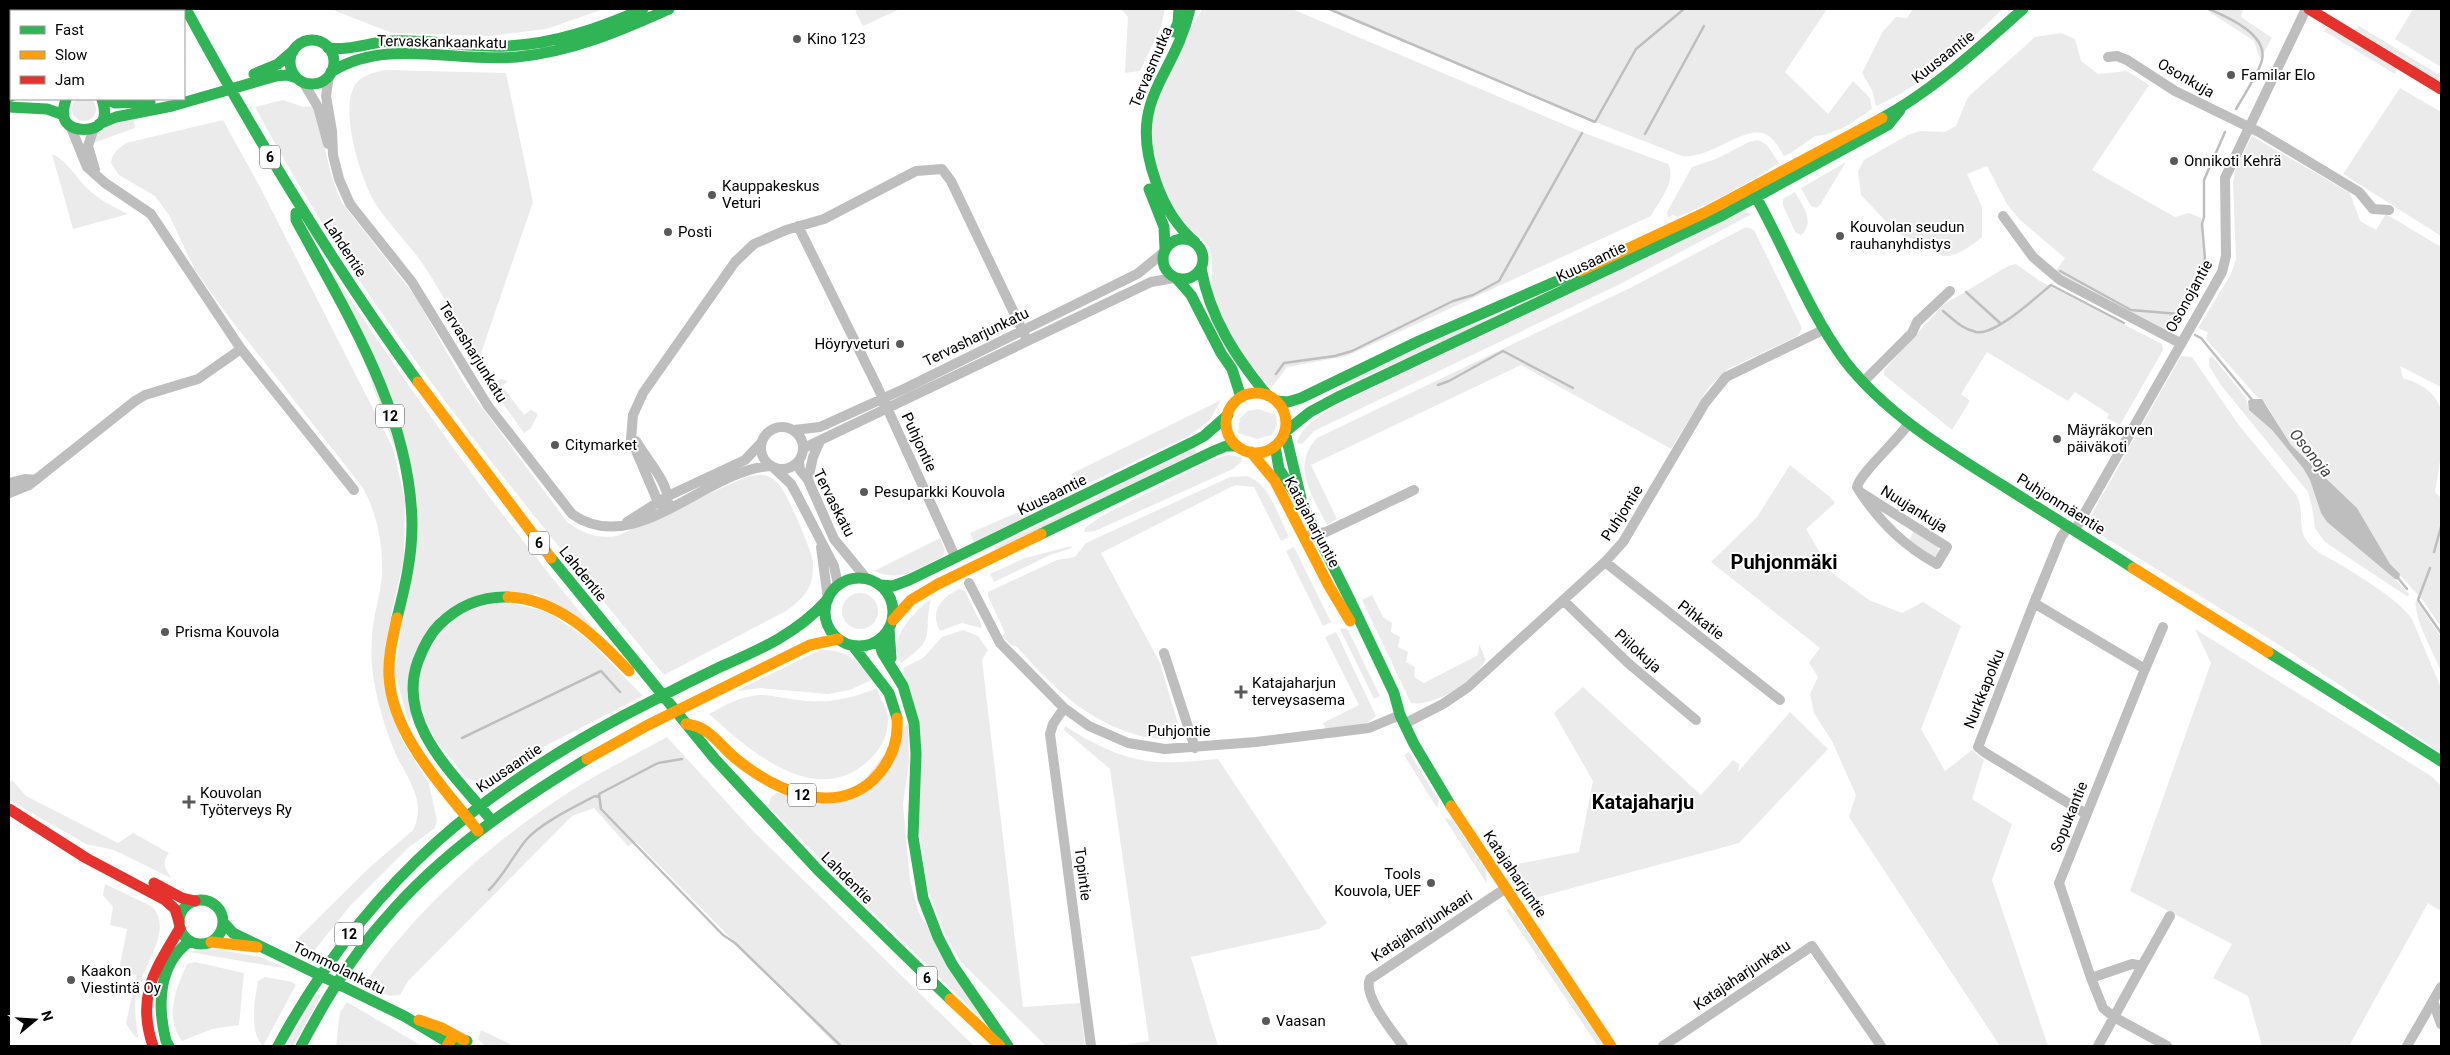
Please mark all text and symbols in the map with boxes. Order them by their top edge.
legend [10,10,185,100]
text: Fast [55,21,84,39]
street label: Tervasmutka [1126,24,1176,110]
street label: Kuusaantie [1908,27,1978,87]
place label: Kino 123 [807,30,866,48]
street label: Tervaskankaankatu [377,32,507,52]
marker: Kino 123 [791,33,803,45]
text: Slow [55,46,87,64]
street label: Osonkuja [2154,55,2218,101]
place label: Familar Elo [2241,66,2315,84]
marker: Familar Elo [2225,69,2237,81]
text: Jam [55,71,85,89]
road number: 6 [260,146,280,168]
place label: Onnikoti Kehrä [2184,152,2281,170]
marker: Onnikoti Kehrä [2168,155,2180,167]
place label: Kauppakeskus Veturi [722,177,820,212]
marker: Kauppakeskus Veturi [706,189,718,201]
street label: Lahdentie [320,216,370,280]
place label: Kouvolan seudun rauhanyhdistys [1850,218,1965,253]
place label: Posti [678,223,712,241]
marker: Posti [662,226,674,238]
marker: Kouvolan seudun rauhanyhdistys [1834,230,1846,242]
street label: Kuusaantie [1553,238,1629,286]
street label: Osonojantie [2162,257,2216,335]
street label: Tervasharjunkatu [435,298,511,406]
street label: Tervasharjunkatu [920,304,1032,370]
place label: Höyryveturi [814,335,890,353]
marker: Höyryveturi [894,338,906,350]
road number: 12 [376,404,404,428]
street label: Puhjontie [898,410,940,474]
place label: Mäyräkorven päiväkoti [2067,421,2153,456]
water label: Osonoja [2286,425,2336,481]
marker: Mäyräkorven päiväkoti [2051,433,2063,445]
place label: Citymarket [565,436,637,454]
marker: Citymarket [549,439,561,451]
street label: Tervaskatu [809,466,859,540]
street label: Puhjonmäentie [2014,470,2108,538]
street label: Kuusaantie [1015,471,1090,519]
street label: Katajaharjuntie [1280,473,1344,571]
street label: Puhjontie [1597,482,1647,544]
street label: Nuujankuja [1877,482,1951,536]
place label: Pesuparkki Kouvola [874,483,1005,501]
marker: Pesuparkki Kouvola [858,486,870,498]
road number: 6 [529,532,549,554]
street label: Lahdentie [555,543,611,605]
district label: Puhjonmäki [1730,550,1838,574]
street label: Pihkatie [1674,596,1728,644]
place label: Prisma Kouvola [175,623,280,641]
street label: Piilokuja [1611,625,1665,677]
marker: Prisma Kouvola [159,626,171,638]
street label: Nurkkapolku [1960,647,2008,731]
place label: Katajaharjun terveysasema [1252,674,1345,709]
marker: Katajaharjun terveysasema [1234,685,1248,699]
street label: Puhjontie [1148,722,1211,740]
street label: Kuusaantie [473,740,545,796]
street label: Sopukantie [2047,779,2091,855]
place label: Kouvolan Työterveys Ry [200,784,292,819]
road number: 12 [788,784,816,806]
district label: Katajaharju [1592,790,1694,814]
marker: Kouvolan Työterveys Ry [182,795,196,809]
street label: Katajaharjuntie [1479,827,1551,921]
street label: Topintie [1071,846,1095,902]
street label: Lahdentie [817,848,877,908]
place label: Tools Kouvola, UEF [1334,865,1421,900]
marker: Tools Kouvola, UEF [1425,877,1437,889]
street label: Katajaharjunkaari [1368,887,1476,965]
road number: 12 [335,922,363,946]
street label: Katajaharjunkatu [1690,936,1794,1014]
street label: Tommolankatu [290,938,388,998]
place label: Kaakon Viestintä Oy [81,962,161,997]
road number: 6 [917,966,937,990]
marker: Kaakon Viestintä Oy [65,974,77,986]
north arrow [10,995,60,1045]
text: N [38,1009,57,1023]
place label: Vaasan [1276,1012,1326,1030]
marker: Vaasan [1260,1015,1272,1027]

